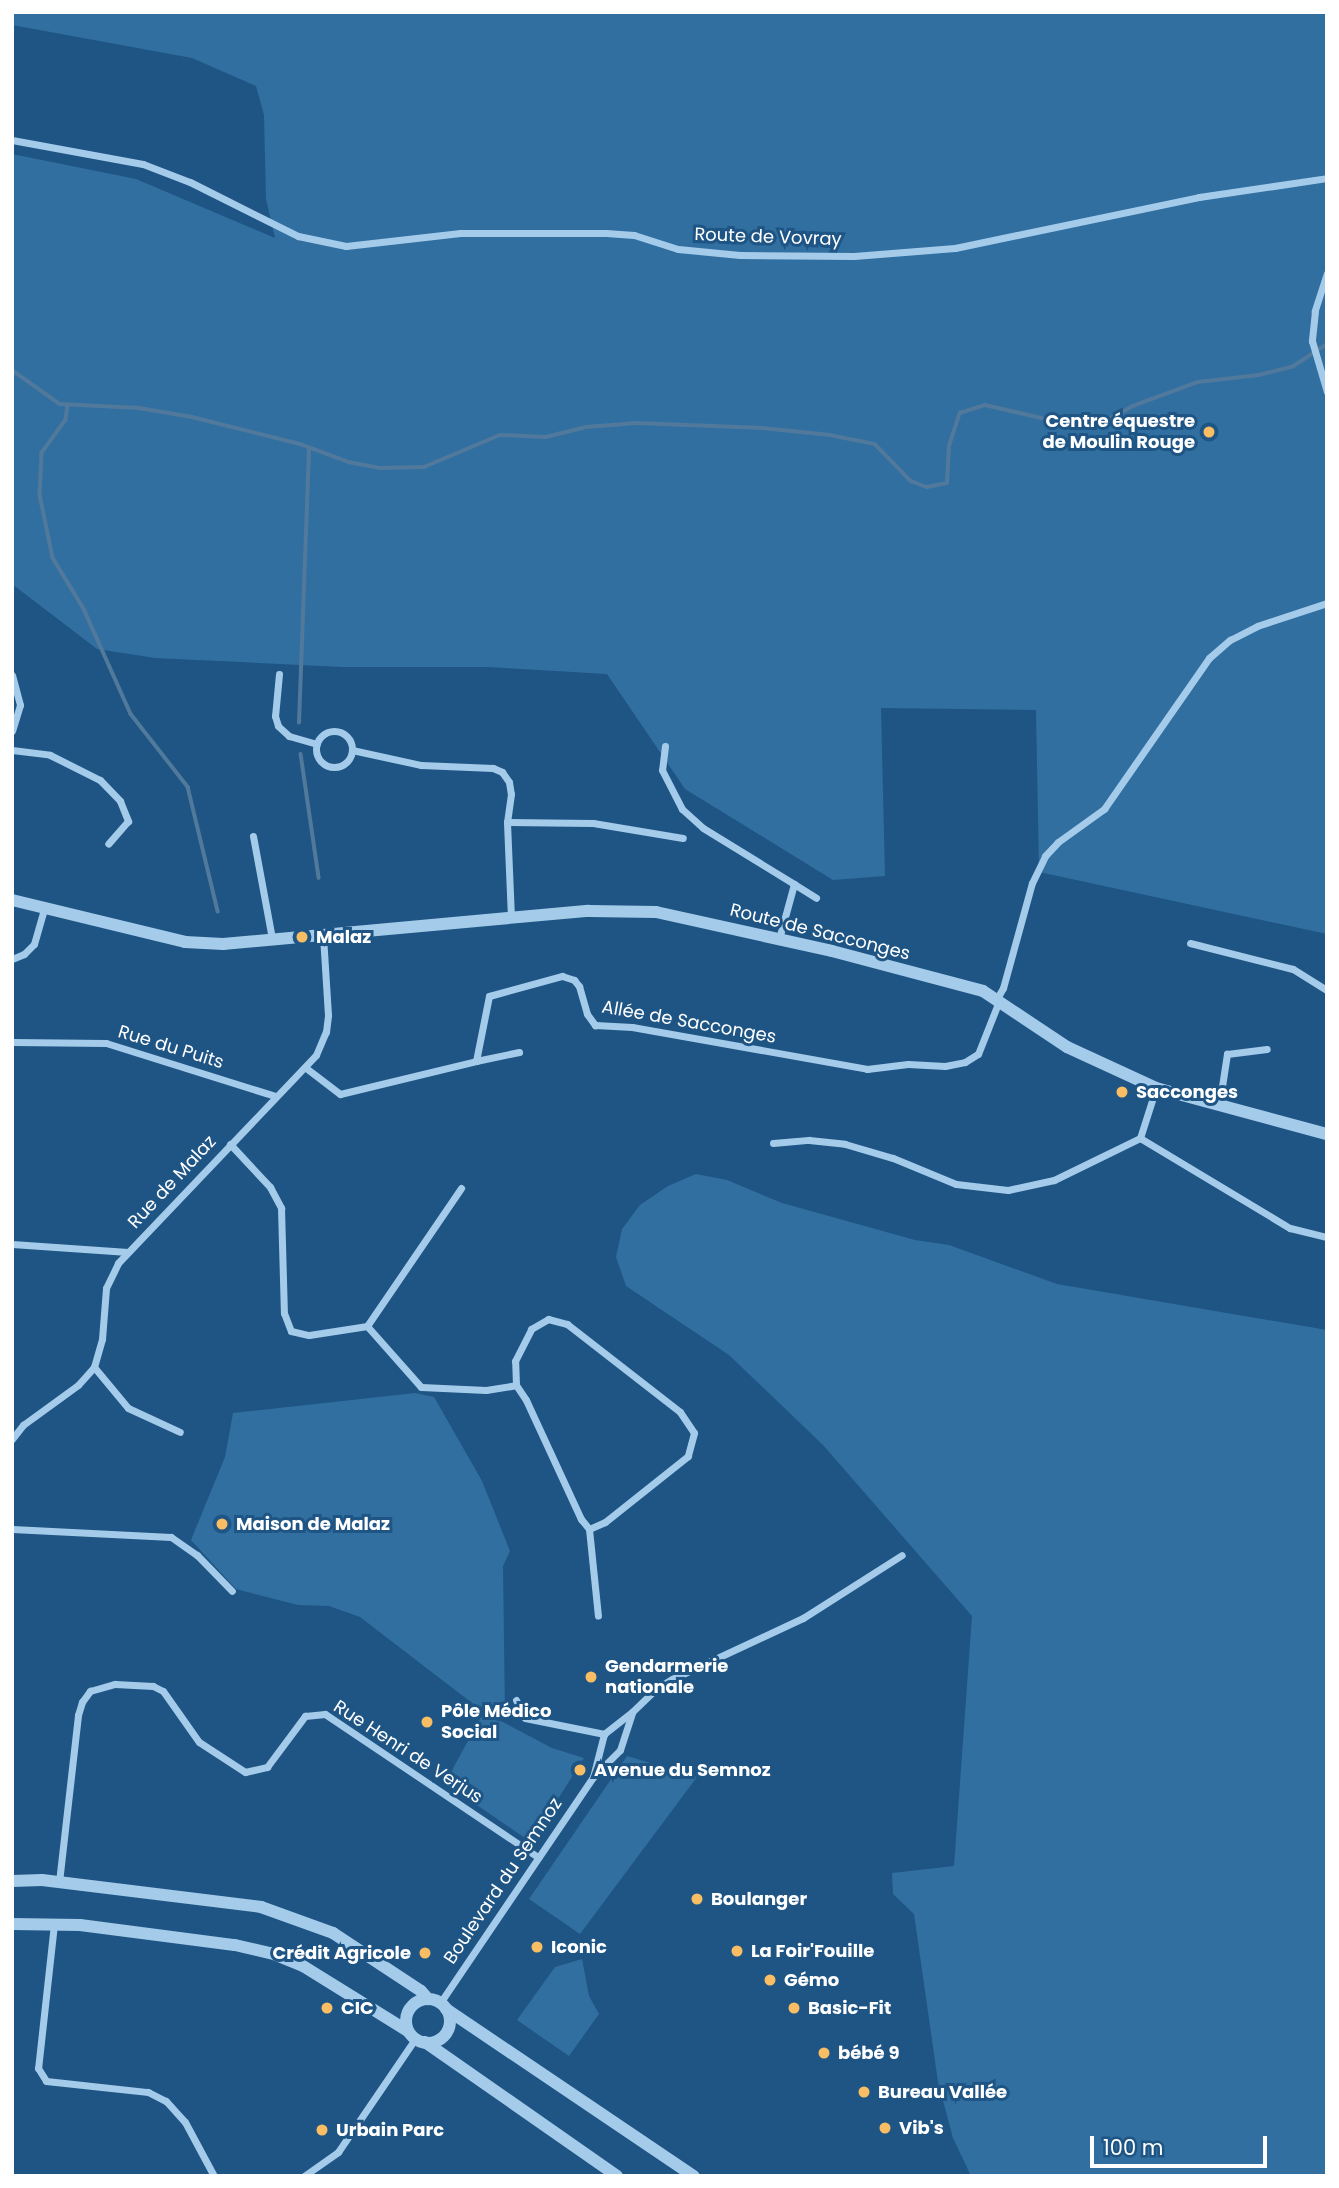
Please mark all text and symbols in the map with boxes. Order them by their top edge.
street label: Route de Vovray [694,224,842,250]
place label: Centre équestre de Moulin Rouge [1043,411,1195,453]
marker: Centre équestre de Moulin Rouge [1201,424,1217,440]
street label: Route de Sacconges [728,899,912,965]
place label: Malaz [316,926,371,948]
marker: Malaz [294,929,310,945]
street label: Allée de Sacconges [600,996,778,1048]
street label: Rue du Puits [116,1021,226,1073]
place label: Sacconges [1136,1081,1238,1103]
marker: Sacconges [1114,1084,1130,1100]
street label: Rue de Malaz [124,1131,220,1233]
place label: Maison de Malaz [236,1513,390,1535]
marker: Maison de Malaz [214,1516,230,1532]
place label: Gendarmerie nationale [605,1656,728,1698]
marker: Gendarmerie nationale [583,1669,599,1685]
street label: Rue Henri de Verjus [330,1696,486,1808]
place label: Pôle Médico Social [441,1701,551,1744]
marker: Pôle Médico Social [419,1714,435,1730]
place label: Avenue du Semnoz [594,1759,771,1781]
marker: Avenue du Semnoz [572,1762,588,1778]
street label: Boulevard du Semnoz [439,1794,567,1968]
place label: Boulanger [711,1888,807,1910]
marker: Boulanger [689,1891,705,1907]
place label: Iconic [551,1936,607,1958]
marker: Iconic [529,1939,545,1955]
place label: La Foir'Fouille [751,1940,874,1962]
place label: Crédit Agricole [273,1942,411,1964]
marker: La Foir'Fouille [729,1943,745,1959]
marker: Crédit Agricole [417,1945,433,1961]
place label: Gémo [784,1969,839,1991]
marker: Gémo [762,1972,778,1988]
place label: CIC [341,1997,374,2019]
place label: Basic-Fit [808,1997,891,2019]
marker: CIC [319,2000,335,2016]
marker: Basic-Fit [786,2000,802,2016]
place label: bébé 9 [838,2042,900,2064]
marker: bébé 9 [816,2045,832,2061]
place label: Bureau Vallée [878,2081,1007,2103]
marker: Bureau Vallée [856,2084,872,2100]
place label: Vib's [899,2117,944,2139]
place label: Urbain Parc [336,2119,444,2141]
marker: Vib's [877,2120,893,2136]
marker: Urbain Parc [314,2122,330,2138]
scale bar [1094,2122,1271,2166]
text: 100 m [1103,2133,1163,2162]

